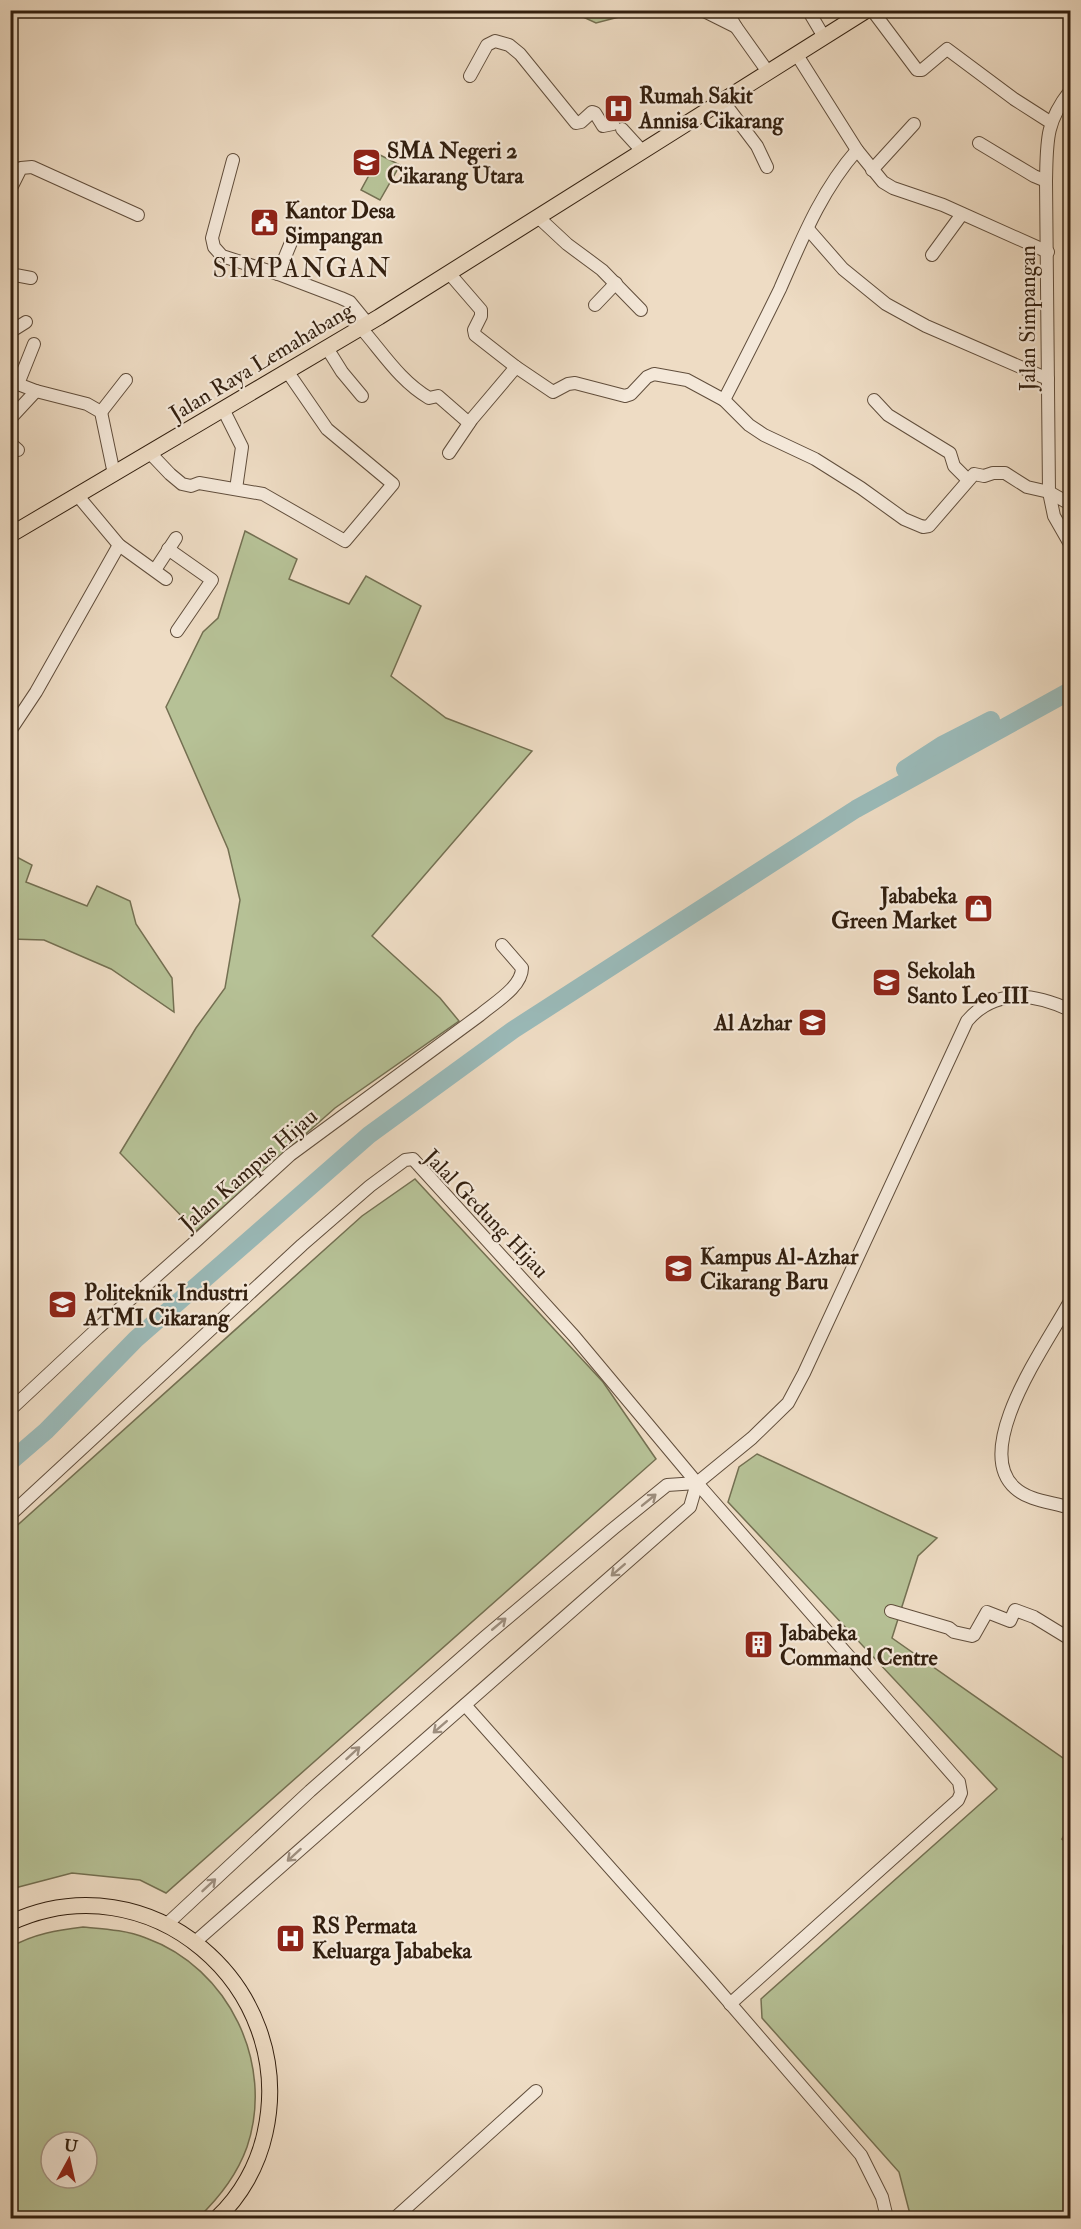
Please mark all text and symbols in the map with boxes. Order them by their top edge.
place label: Rumah Sakit Annisa Cikarang [638,82,784,136]
hospital icon: Rumah Sakit Annisa Cikarang [602,92,634,124]
place label: SMA Negeri 2 Cikarang Utara [387,137,525,191]
school or university icon: SMA Negeri 2 Cikarang Utara [350,147,382,179]
place label: Kantor Desa Simpangan [285,197,396,251]
public building icon: Kantor Desa Simpangan [248,207,280,239]
street label: Jalan Simpangan [1014,245,1043,392]
district label: SIMPANGAN [212,253,392,285]
street label: Jalan Raya Lemahabang [164,295,360,428]
place label: Jababeka Green Market [831,882,958,935]
shop icon: Jababeka Green Market [962,892,994,924]
place label: Sekolah Santo Leo III [907,957,1029,1010]
school or university icon: Sekolah Santo Leo III [870,967,902,999]
school or university icon: Al Azhar [797,1006,829,1038]
place label: Al Azhar [713,1009,793,1037]
street label: Jalan Kampus Hijau [173,1102,324,1239]
street label: Jalal Gedung Hijau [417,1143,555,1284]
place label: Kampus Al-Azhar Cikarang Baru [700,1243,859,1297]
school or university icon: Kampus Al-Azhar Cikarang Baru [663,1253,695,1285]
place label: Politeknik Industri ATMI Cikarang [83,1279,249,1333]
school or university icon: Politeknik Industri ATMI Cikarang [47,1289,79,1321]
one-way arrow [641,1493,657,1506]
one-way arrow [611,1563,626,1577]
one-way arrow [491,1618,507,1631]
place label: Jababeka Command Centre [779,1619,938,1672]
building icon: Jababeka Command Centre [743,1629,775,1661]
one-way arrow [433,1720,448,1734]
one-way arrow [345,1746,360,1760]
one-way arrow [286,1848,301,1862]
one-way arrow [202,1878,217,1892]
place label: RS Permata Keluarga Jababeka [312,1912,473,1966]
hospital icon: RS Permata Keluarga Jababeka [275,1922,307,1954]
north arrow [39,2130,99,2190]
text: U [63,2135,80,2157]

